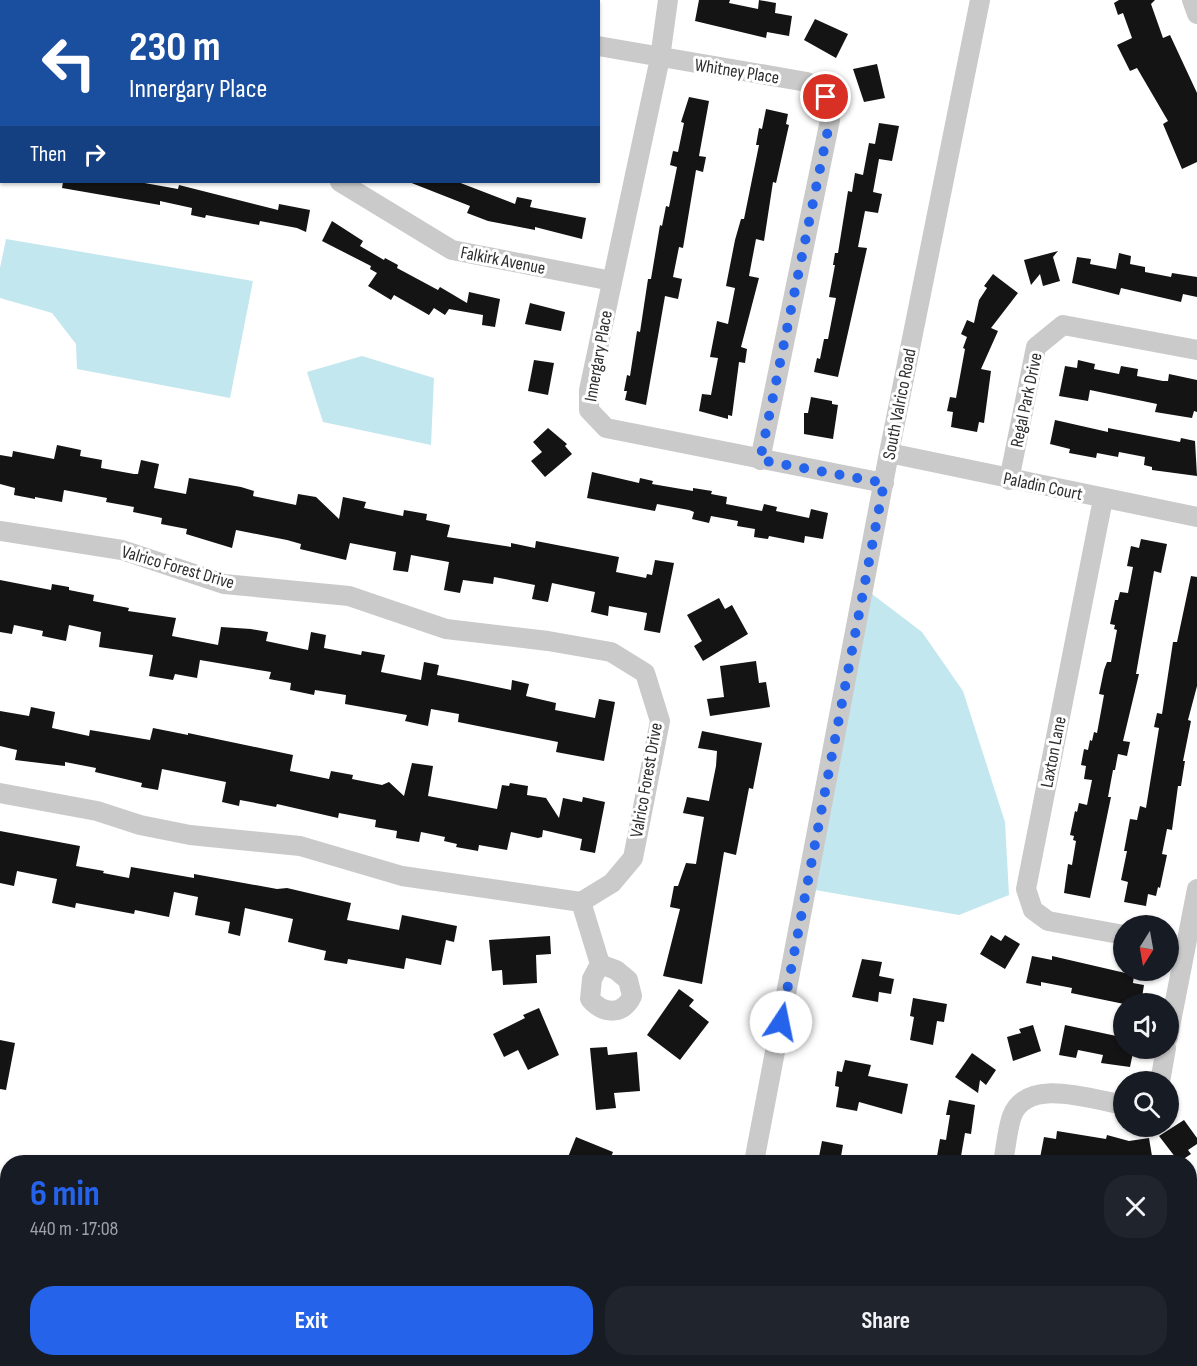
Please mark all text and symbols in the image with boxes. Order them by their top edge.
text: 230 m [129,22,221,73]
icon: left [30,24,108,102]
street label: Whitney Place [693,54,781,89]
pin [800,71,851,122]
text: Innergary Place [129,73,267,105]
icon: arrive [809,80,842,113]
icon: right [78,138,111,171]
text: Then [30,141,66,168]
street label: Falkirk Avenue [459,242,547,279]
street label: Innergary Place [580,309,617,403]
street label: South Valrico Road [878,347,921,461]
street label: Regal Park Drive [1006,351,1047,449]
street label: Paladin Court [1001,468,1085,505]
street label: Valrico Forest Drive [119,541,237,594]
street label: Laxton Lane [1036,715,1071,790]
street label: Valrico Forest Drive [626,721,667,839]
north arrow [1113,915,1179,981]
map controls [1113,915,1179,1137]
position arrow [749,990,813,1054]
button: sound [1113,993,1179,1059]
button: search [1113,1071,1179,1137]
text: 6 min [30,1173,100,1216]
button: close [1104,1175,1167,1238]
text: 440 m · 17:08 [30,1217,118,1241]
button: Exit [30,1286,593,1355]
button: Share [605,1286,1167,1355]

